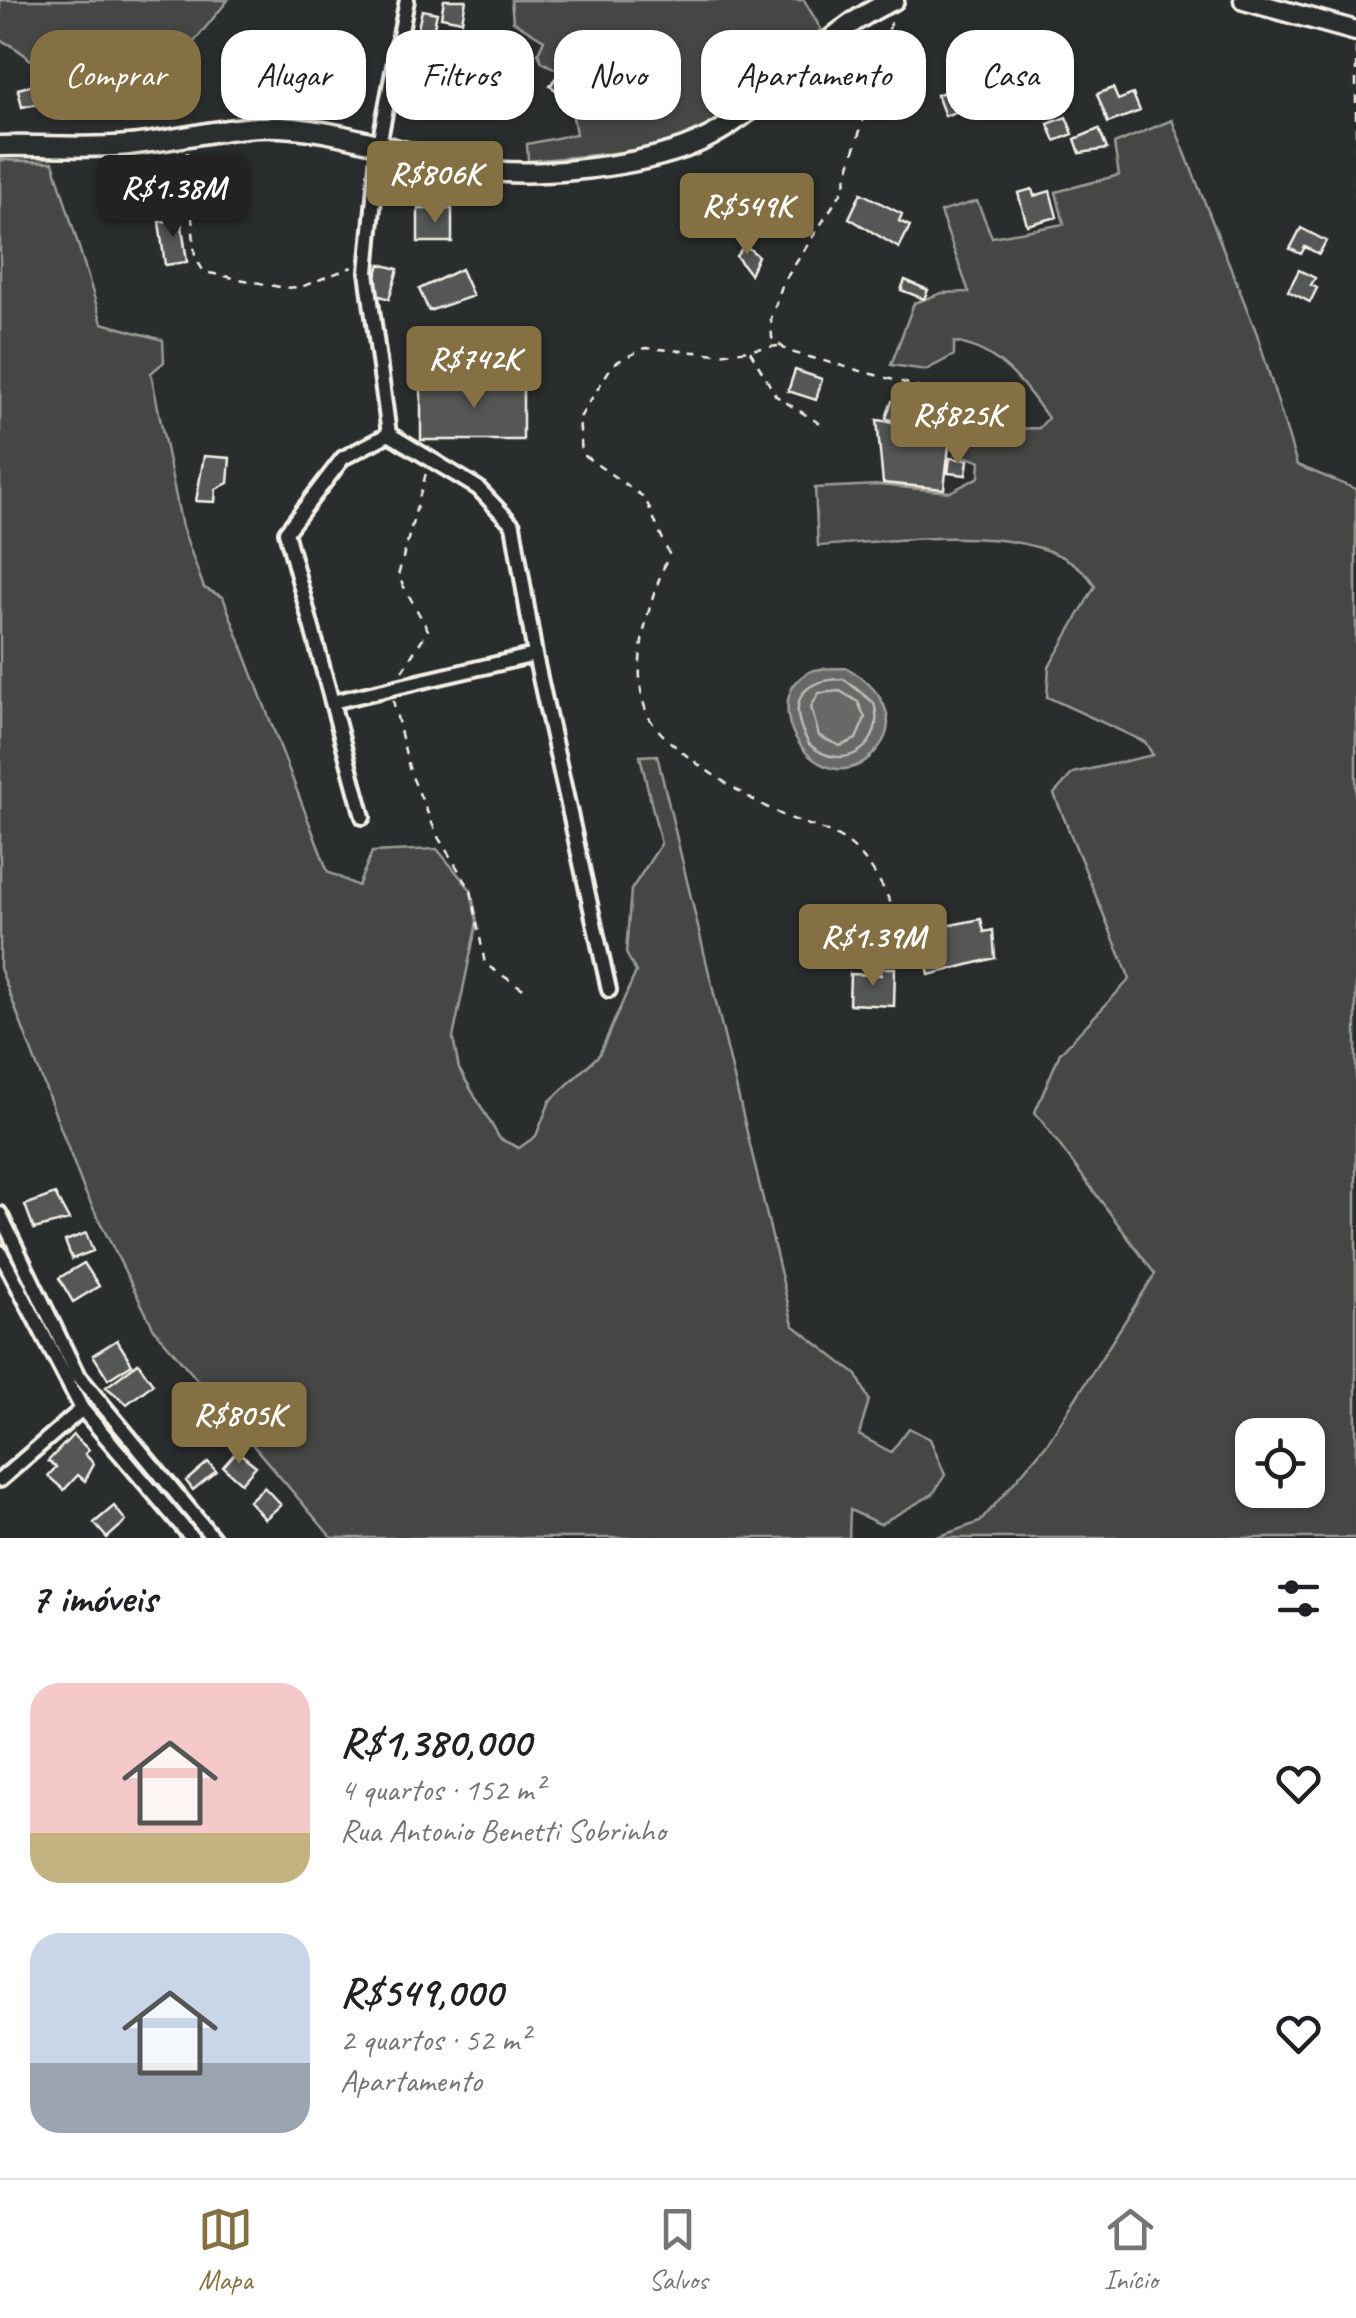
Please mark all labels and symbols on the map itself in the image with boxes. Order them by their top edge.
pin: R$806K [354,141,516,226]
pin: R$1.38M [81,155,265,240]
pin: R$549K [666,173,828,258]
pin: R$742K [393,326,555,411]
pin: R$825K [877,382,1039,467]
pin: R$1.39M [781,904,965,989]
pin: R$805K [158,1382,320,1467]

